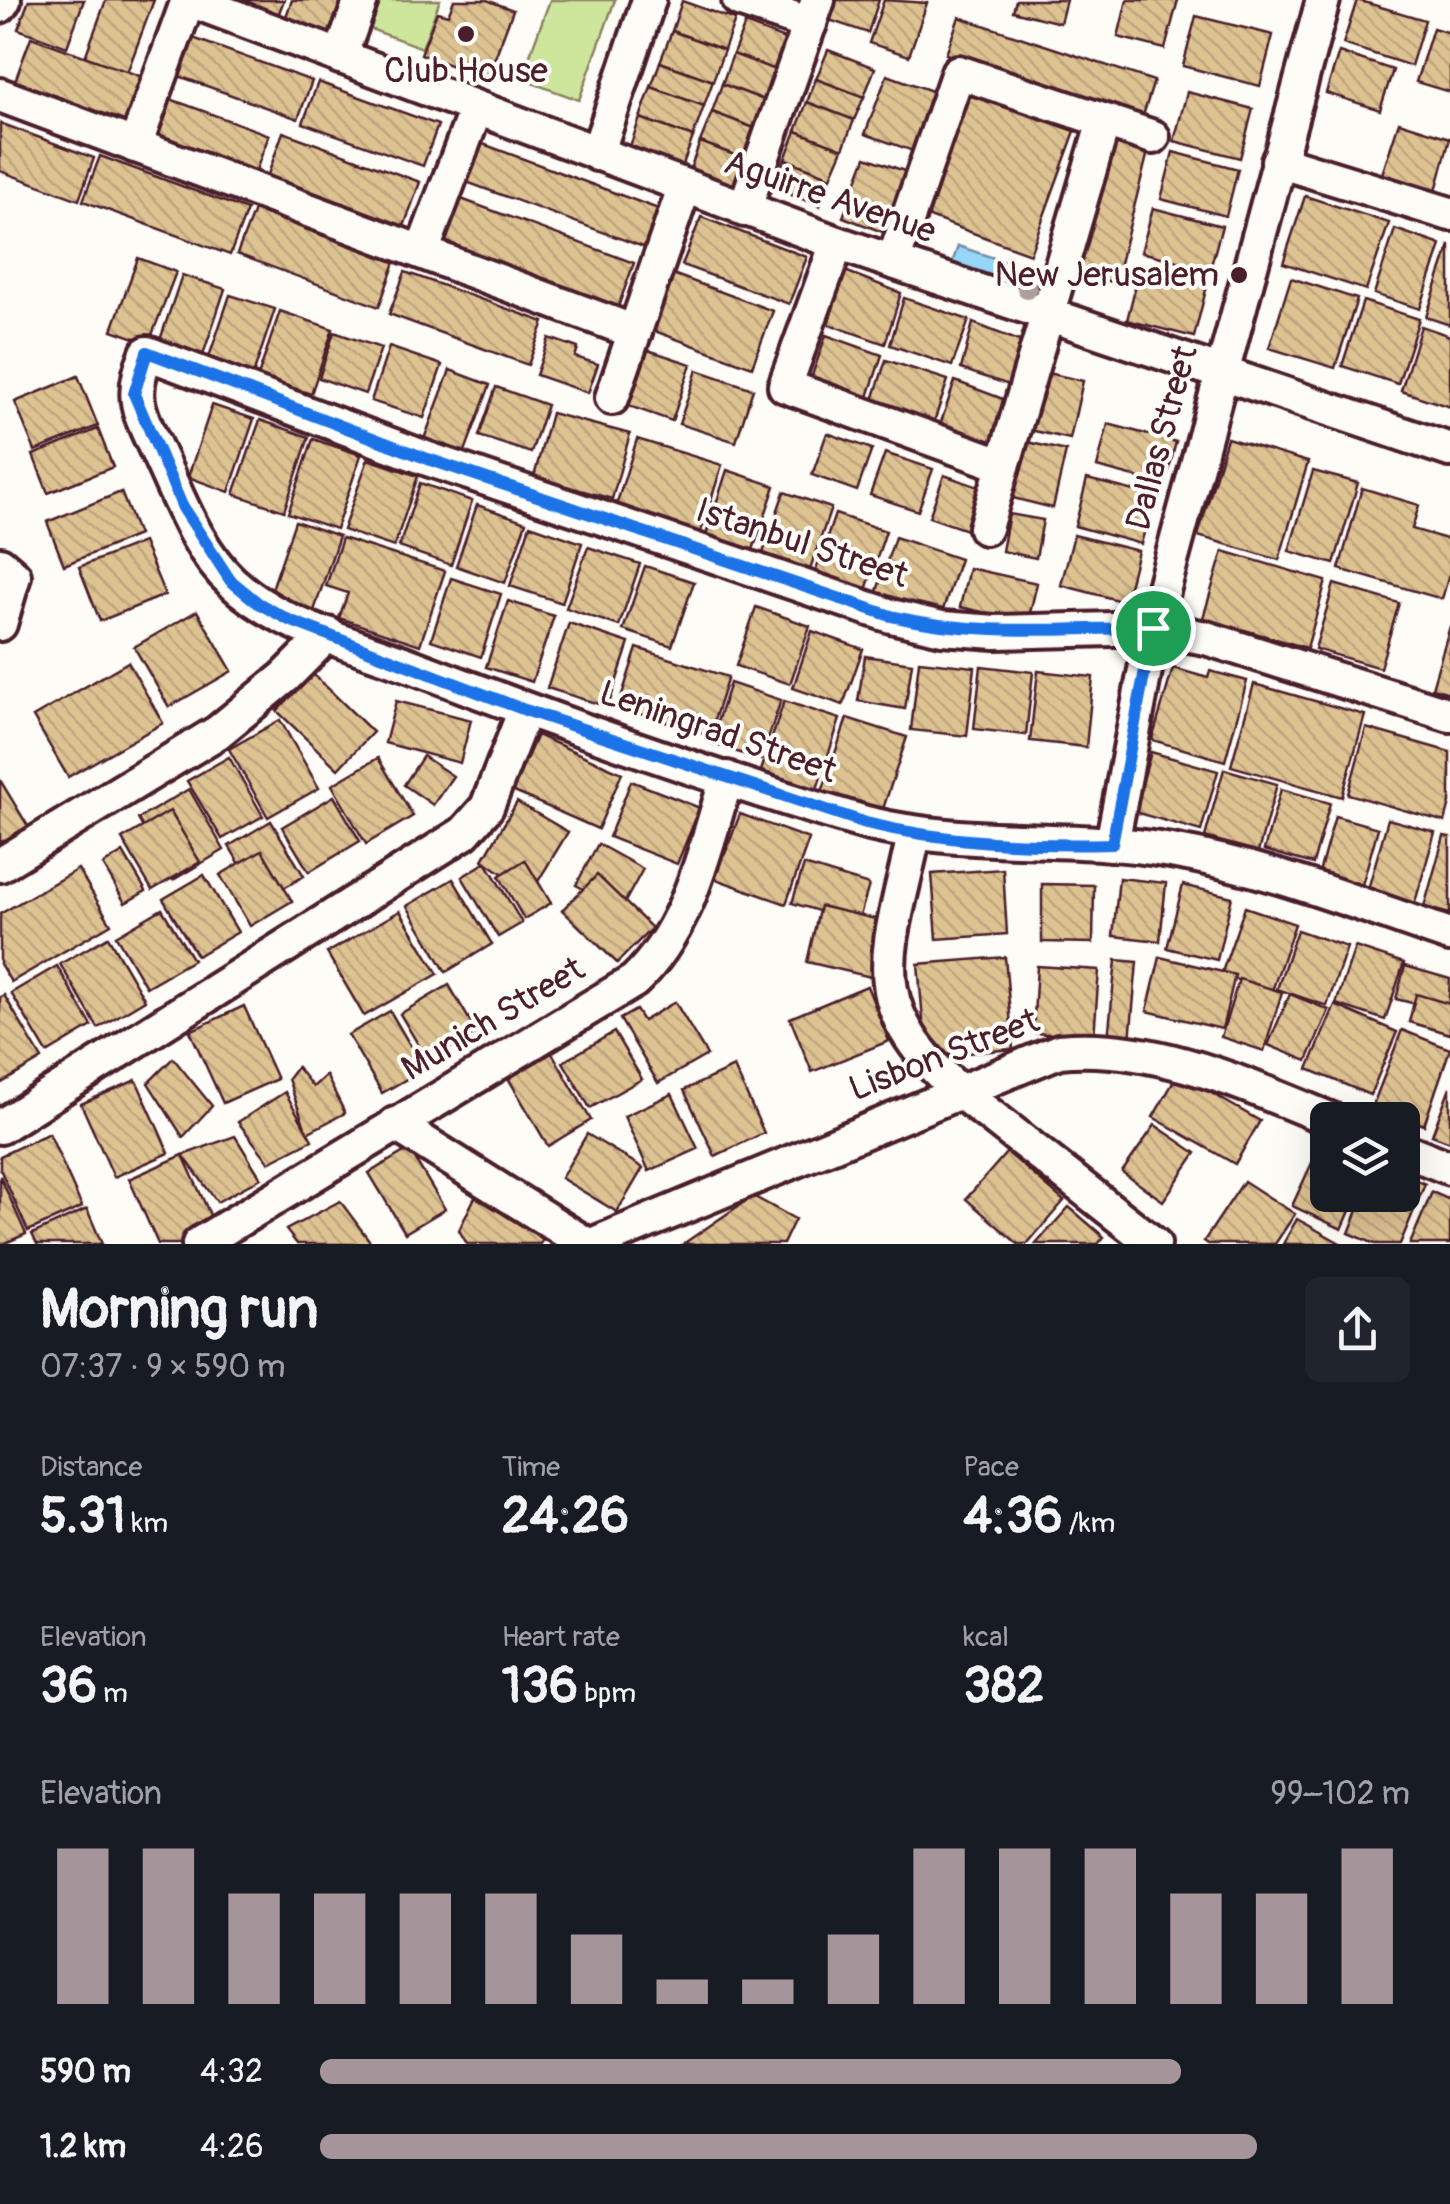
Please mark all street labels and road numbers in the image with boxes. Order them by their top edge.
street label: Aguirre Avenue [718,140,942,254]
street label: Dallas Street [1116,340,1208,535]
street label: Istanbul Street [690,488,914,598]
street label: Leningrad Street [594,671,843,793]
street label: Munich Street [394,947,593,1091]
street label: Lisbon Street [843,998,1046,1111]

